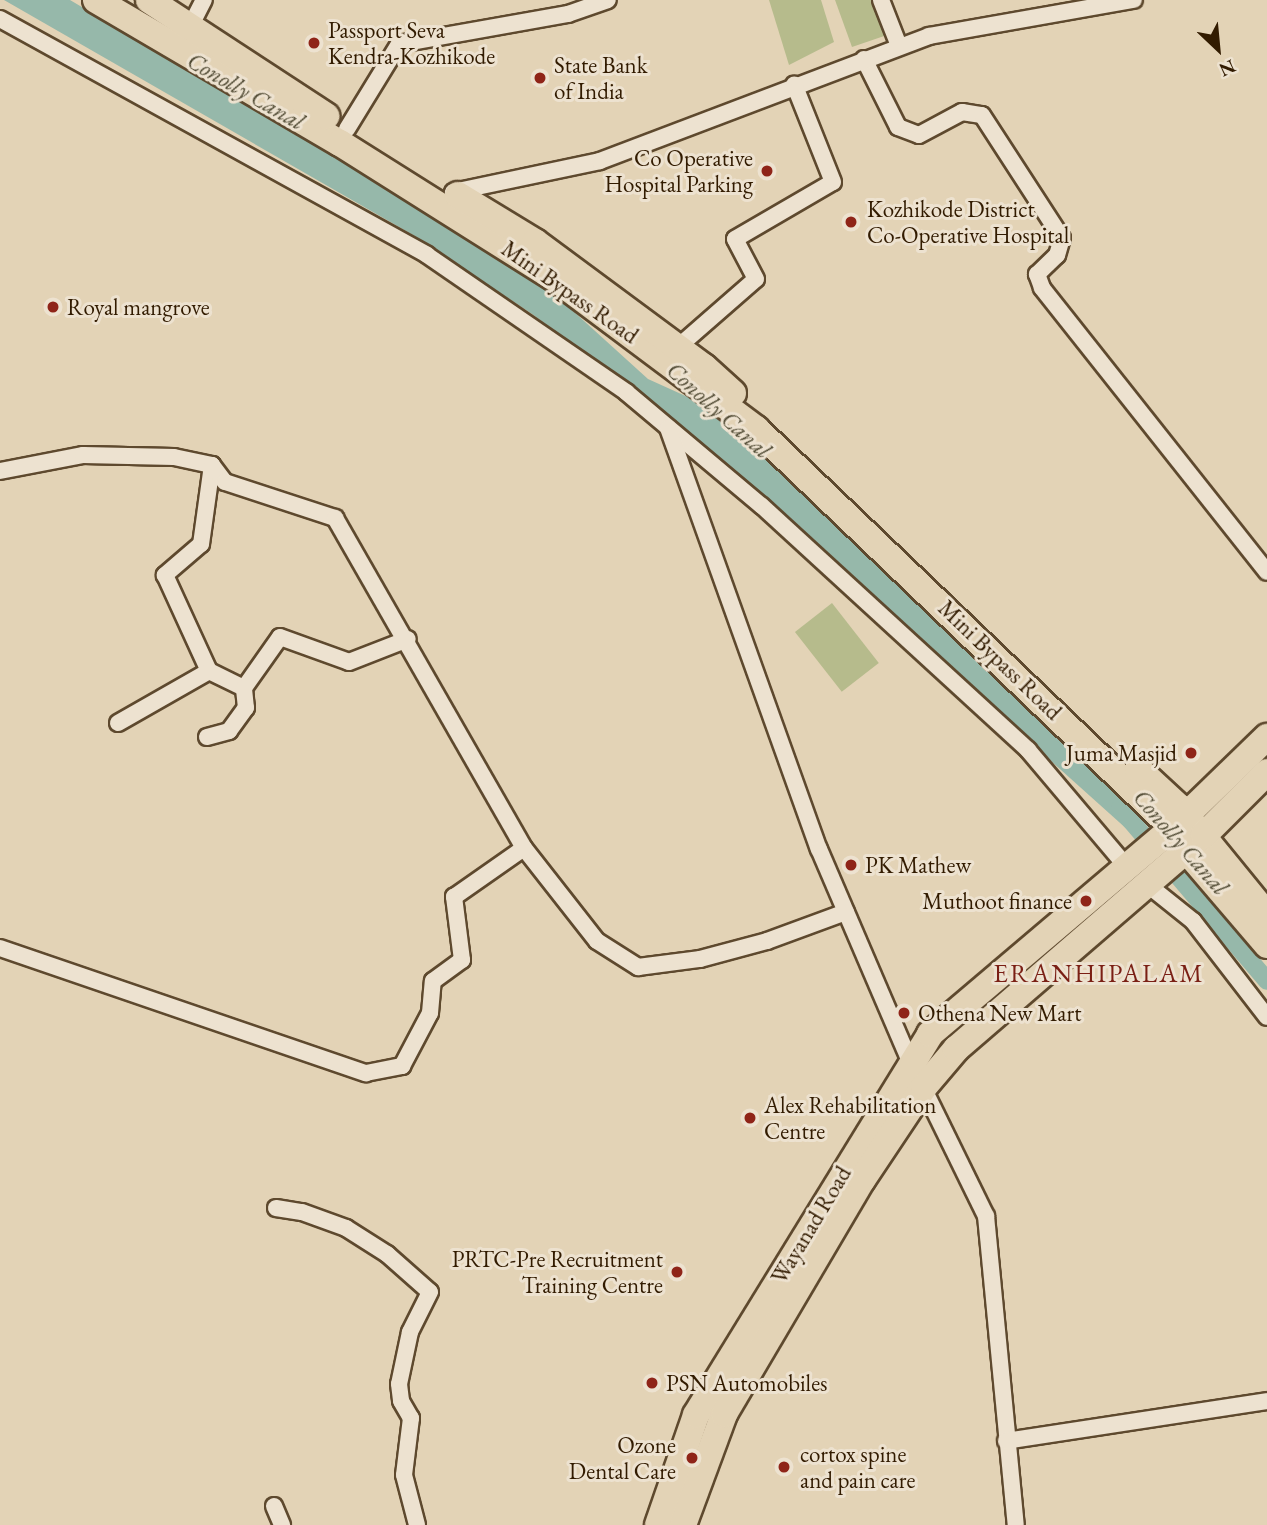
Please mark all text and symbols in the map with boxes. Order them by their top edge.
north arrow [1183,14,1253,84]
place label: Passport Seva Kendra-Kozhikode [328,16,495,70]
marker: Passport Seva Kendra-Kozhikode [306,35,322,51]
water label: Conolly Canal [182,46,310,136]
place label: State Bank of India [554,51,647,105]
text: N [1215,54,1240,83]
marker: State Bank of India [532,70,548,86]
place label: Co Operative Hospital Parking [604,144,753,198]
marker: Co Operative Hospital Parking [759,163,775,179]
place label: Kozhikode District Co-Operative Hospital [867,195,1069,249]
marker: Kozhikode District Co-Operative Hospital [841,212,861,232]
street label: Mini Bypass Road [496,235,644,349]
place label: Royal mangrove [67,293,210,321]
marker: Royal mangrove [45,299,61,315]
water label: Conolly Canal [661,356,777,464]
street label: Mini Bypass Road [933,594,1067,726]
place label: Juma Masjid [1066,739,1177,767]
marker: Juma Masjid [1183,745,1199,761]
water label: Conolly Canal [1127,783,1235,901]
place label: PK Mathew [865,851,971,879]
marker: PK Mathew [843,857,859,873]
place label: Muthoot finance [922,887,1072,915]
marker: Muthoot finance [1078,893,1094,909]
district label: ERANHIPALAM [995,958,1203,990]
place label: Othena New Mart [918,999,1081,1027]
marker: Othena New Mart [896,1005,912,1021]
place label: Alex Rehabilitation Centre [764,1091,936,1145]
marker: Alex Rehabilitation Centre [742,1110,758,1126]
street label: Wayanad Road [765,1161,857,1289]
place label: PRTC-Pre Recruitment Training Centre [452,1245,663,1299]
marker: PRTC-Pre Recruitment Training Centre [669,1264,685,1280]
place label: PSN Automobiles [666,1369,828,1397]
marker: PSN Automobiles [644,1375,660,1391]
place label: Ozone Dental Care [569,1431,676,1485]
place label: cortox spine and pain care [800,1440,915,1494]
marker: Ozone Dental Care [682,1448,702,1468]
marker: cortox spine and pain care [774,1457,794,1477]

